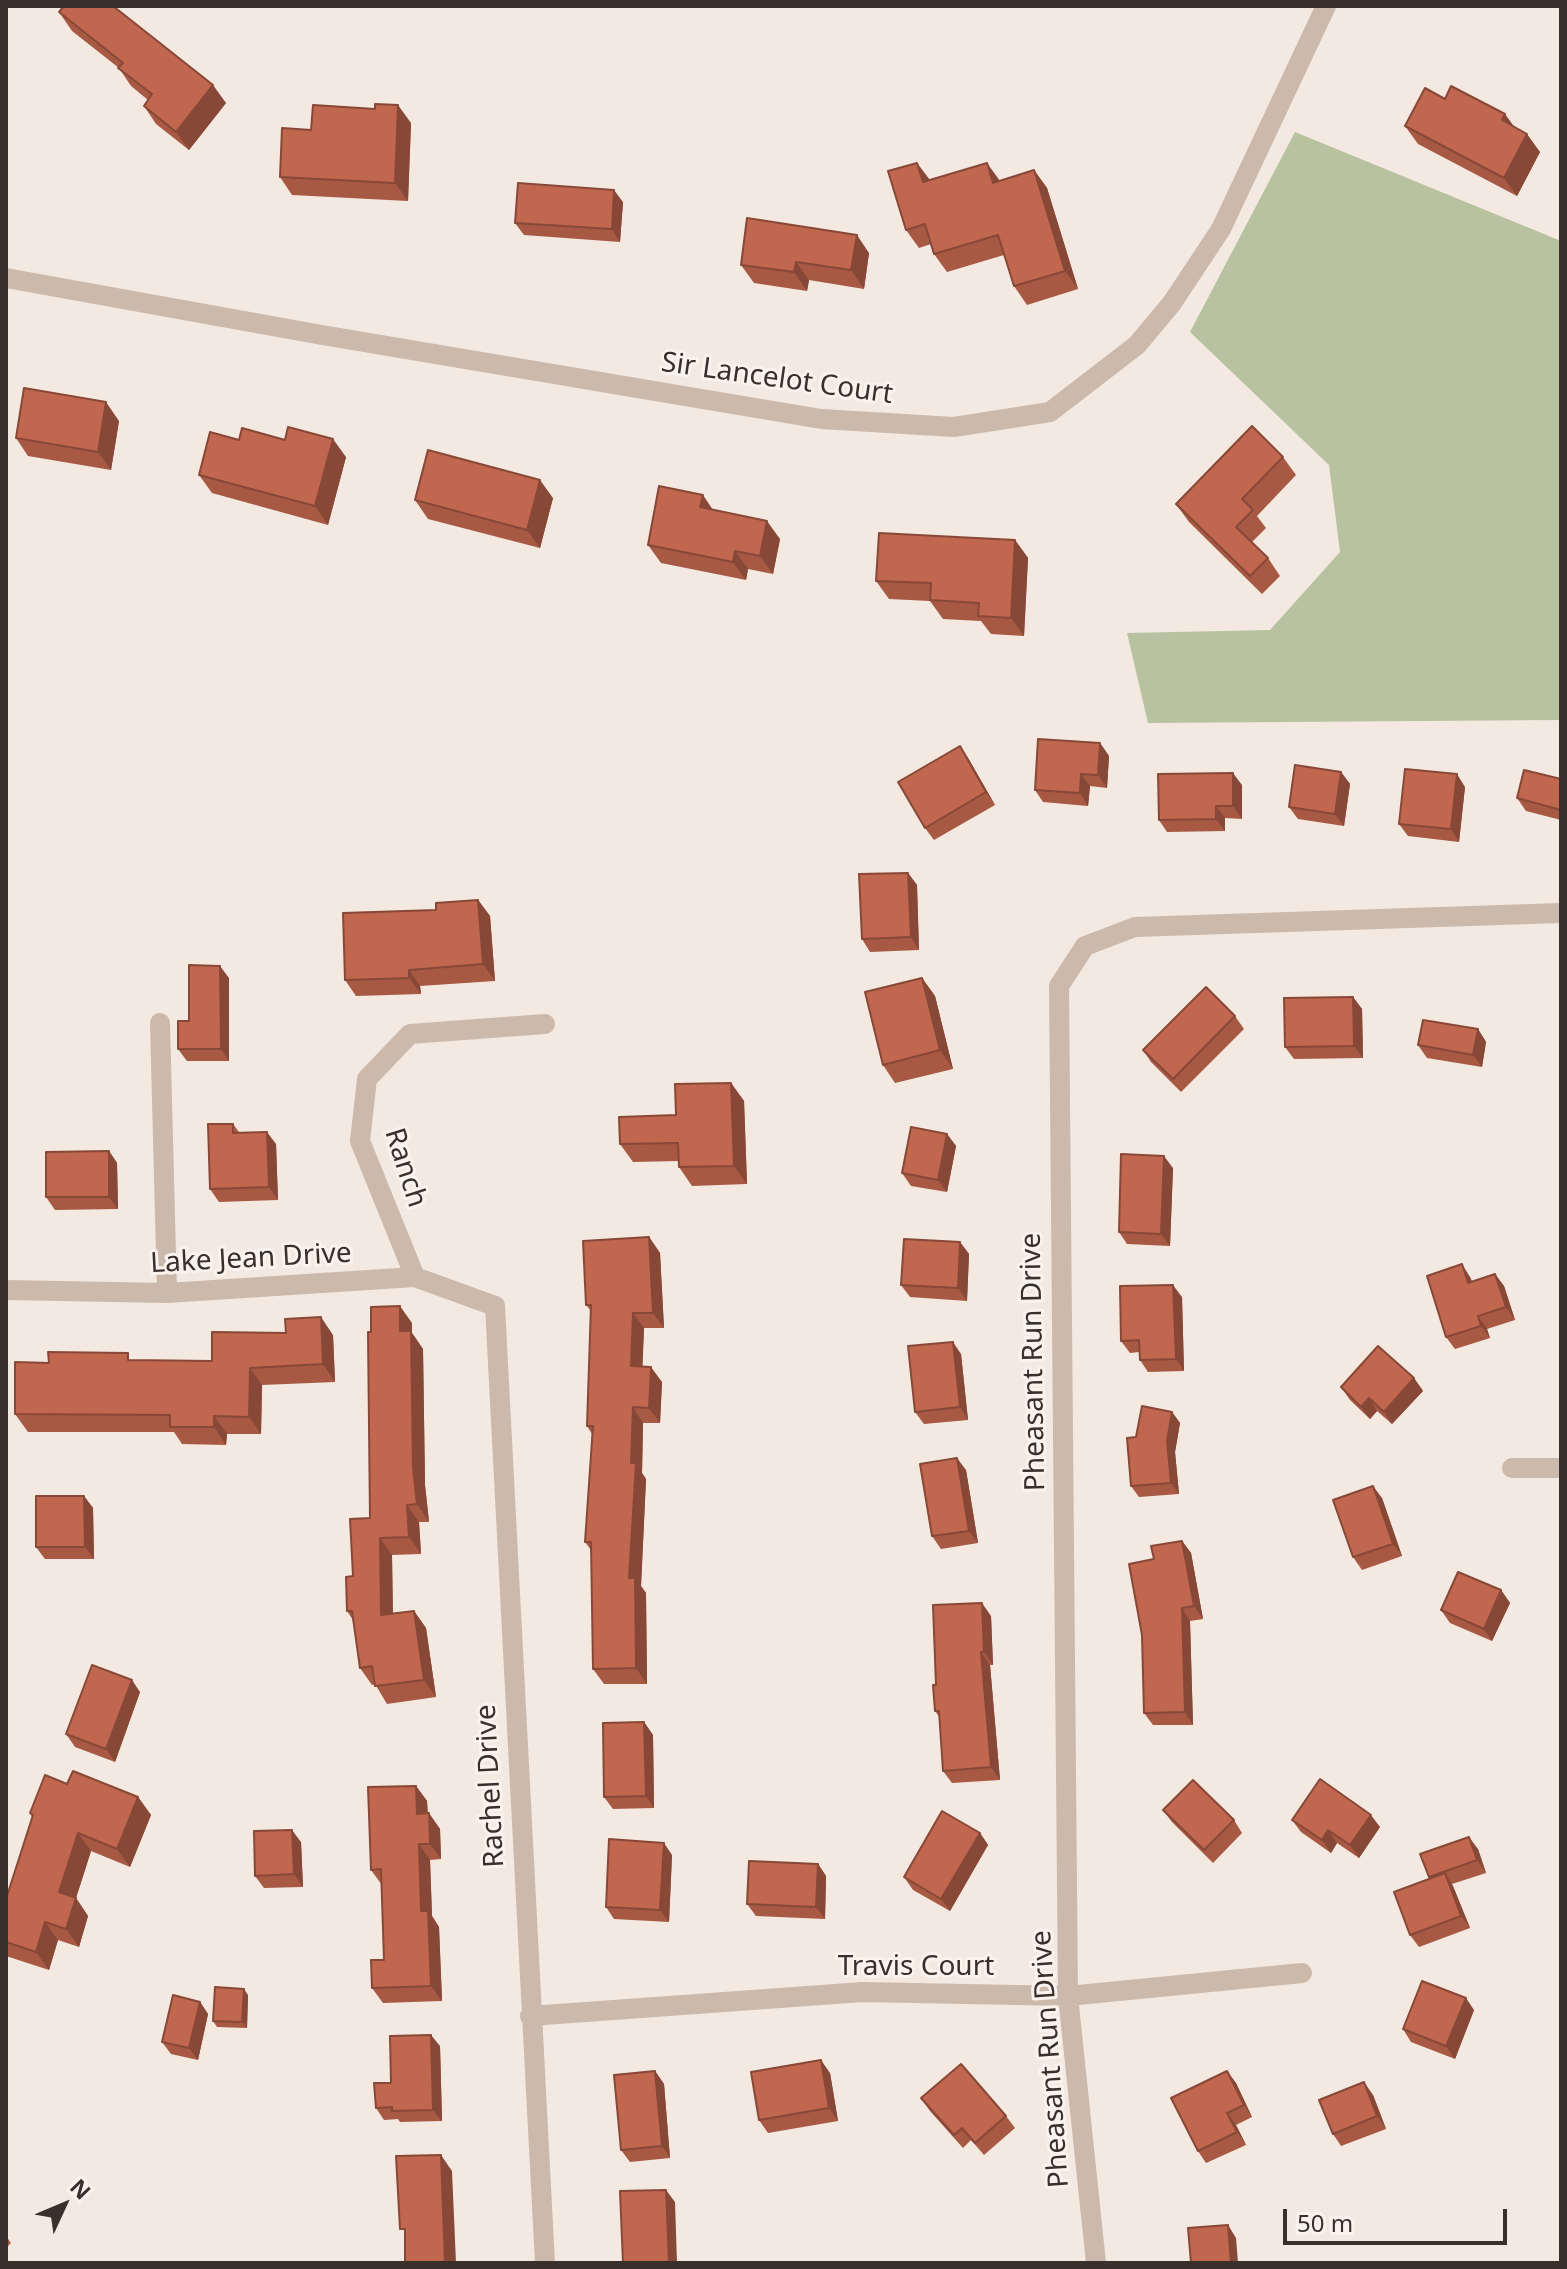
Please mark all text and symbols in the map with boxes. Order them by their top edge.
street label: Sir Lancelot Court [659,346,895,412]
street label: Ranch [376,1124,434,1212]
street label: Pheasant Run Drive [1015,1233,1053,1491]
street label: Lake Jean Drive [150,1237,352,1281]
street label: Rachel Drive [470,1704,512,1868]
street label: Pheasant Run Drive [1025,1929,1077,2189]
street label: Travis Court [838,1950,994,1984]
north arrow [24,2165,104,2245]
text: N [64,2171,98,2205]
scale bar [1287,2193,1511,2243]
text: 50 m [1297,2206,1353,2239]

